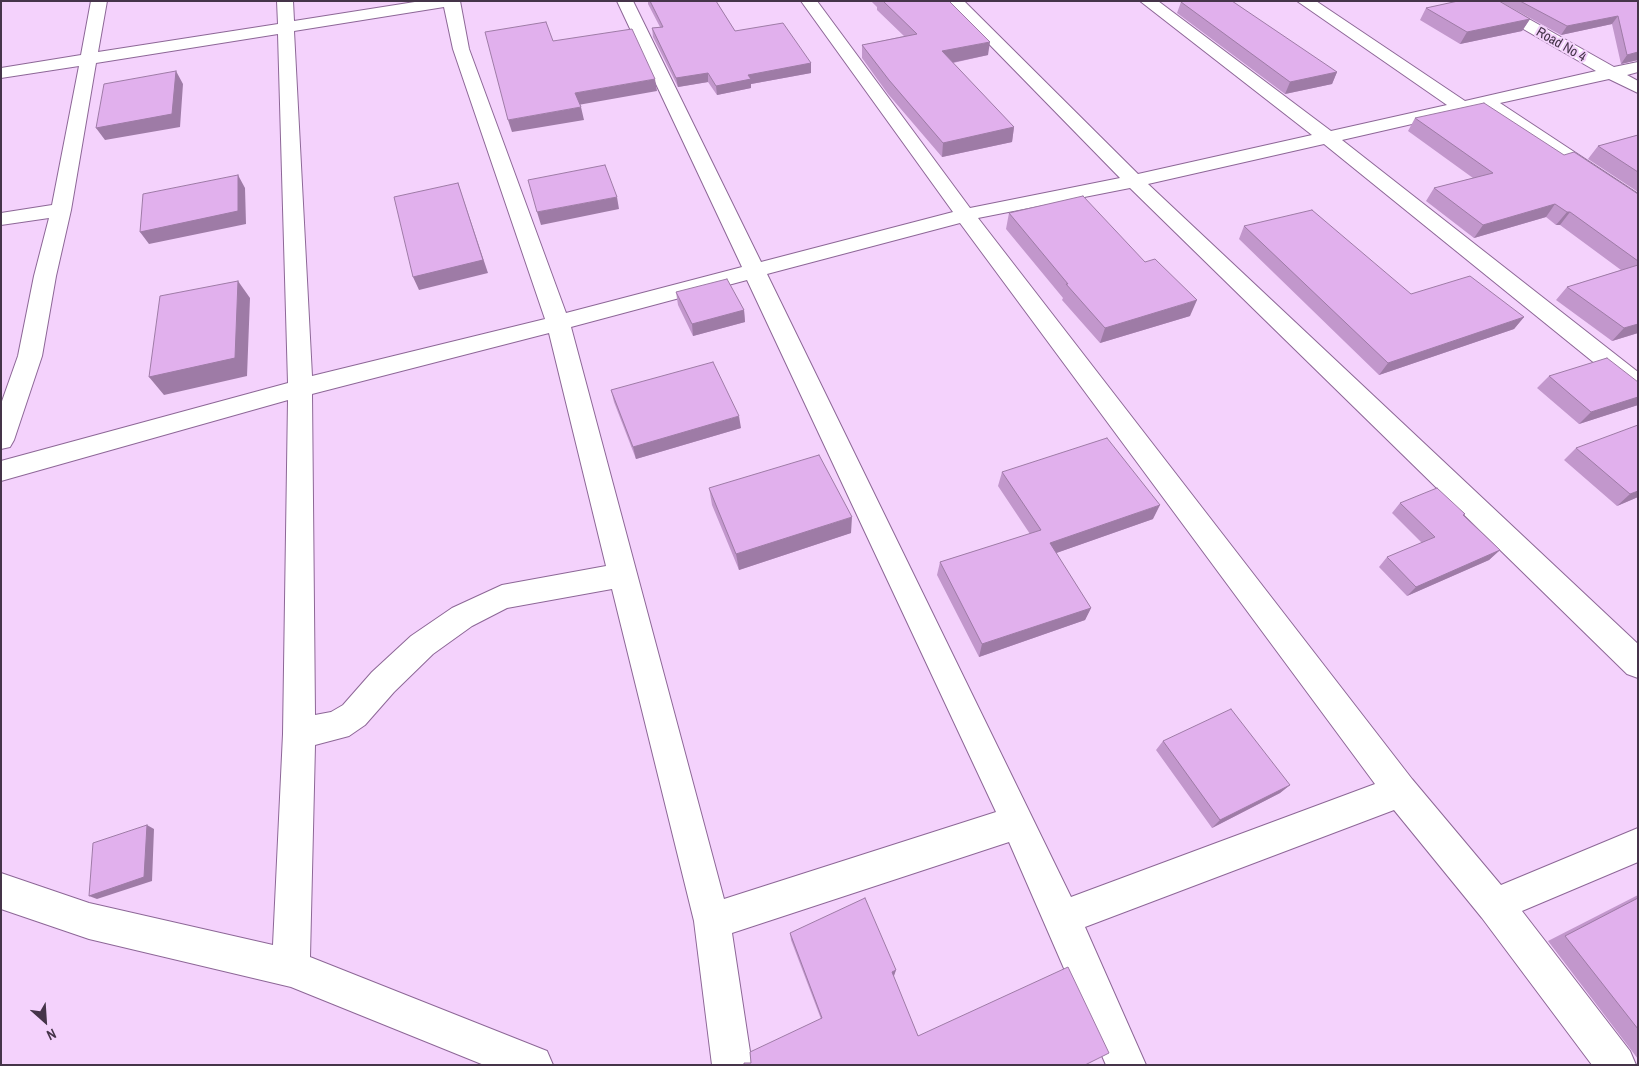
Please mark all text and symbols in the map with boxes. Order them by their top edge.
street label: Road No 4 [1533,24,1589,66]
north arrow [20,996,70,1046]
text: N [44,1025,59,1044]

